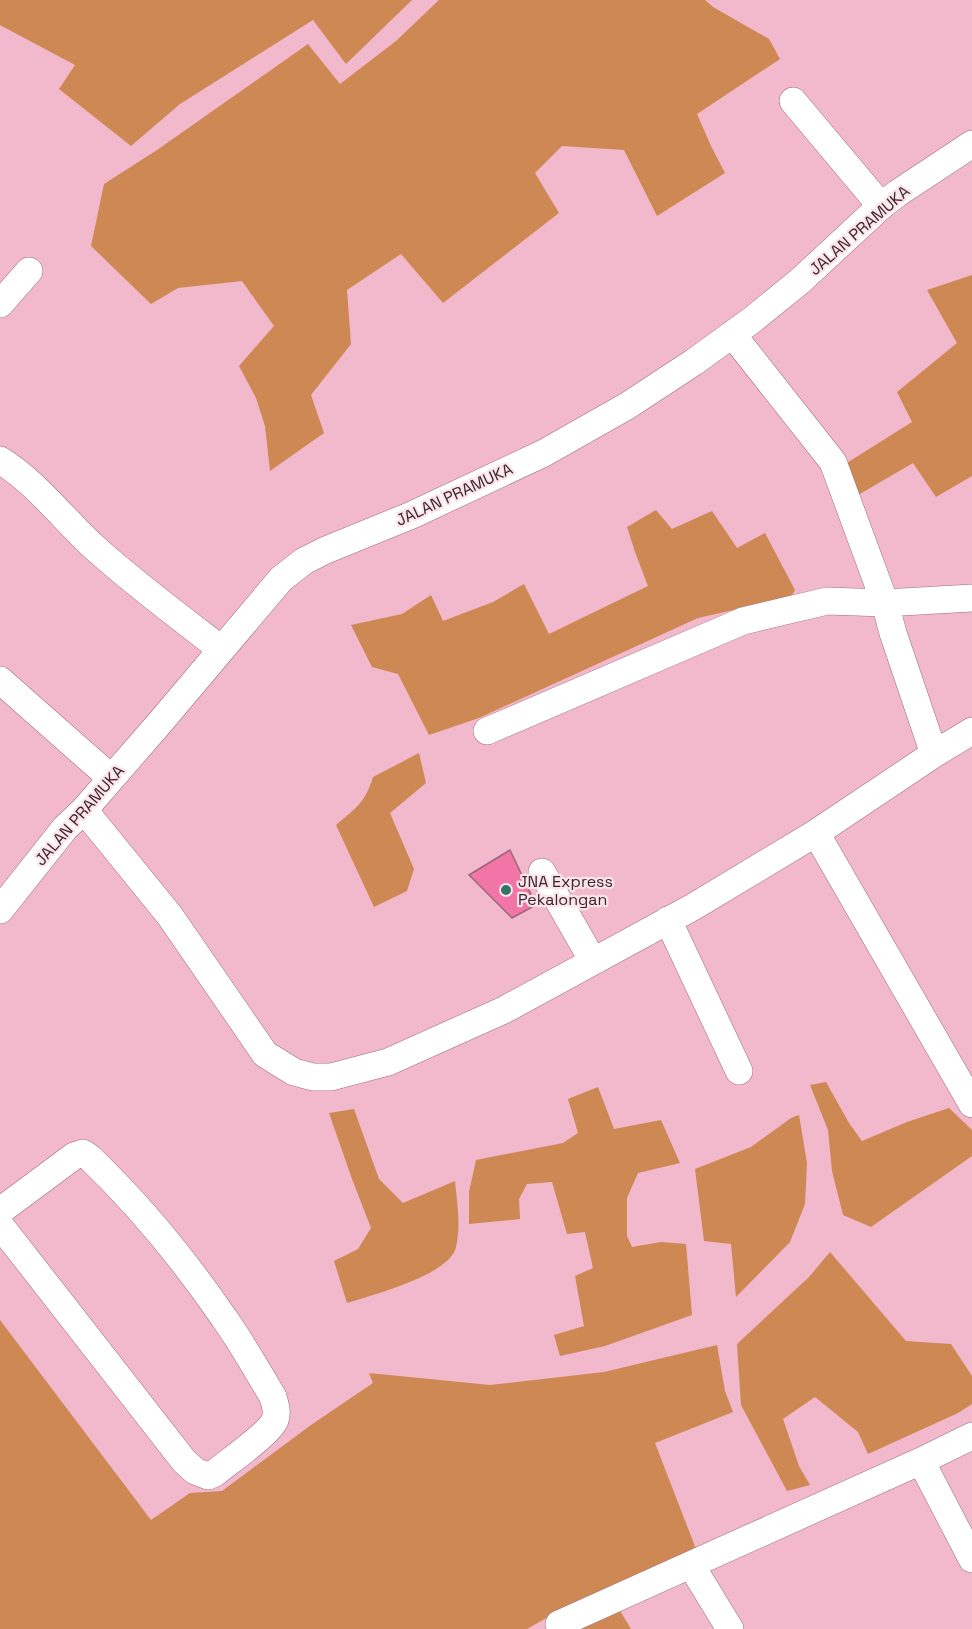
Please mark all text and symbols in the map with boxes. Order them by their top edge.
street label: JALAN PRAMUKA [805,181,914,280]
street label: JALAN PRAMUKA [392,458,516,531]
street label: JALAN PRAMUKA [30,761,129,870]
place label: JNA Express Pekalongan [518,871,613,910]
marker: JNA Express Pekalongan [499,883,513,897]

